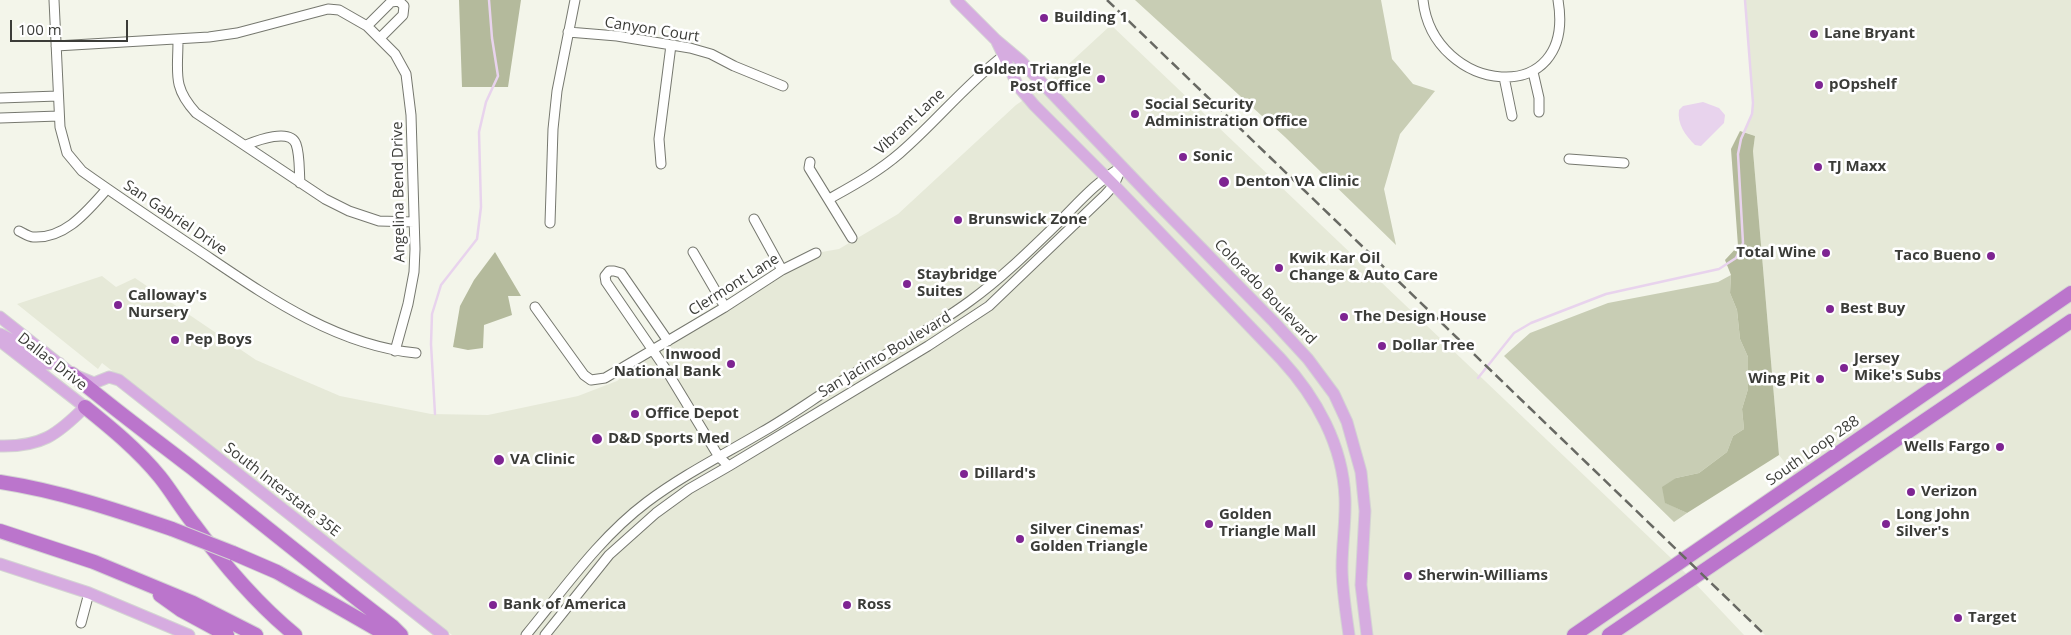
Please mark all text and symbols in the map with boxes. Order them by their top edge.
place label: Building 1 [1054,9,1128,27]
scale bar [12,10,130,42]
marker: Building 1 [1038,12,1050,24]
street label: Canyon Court [603,14,701,46]
text: 100 m [18,19,62,39]
place label: Lane Bryant [1824,25,1915,43]
marker: Lane Bryant [1808,28,1820,40]
place label: Golden Triangle Post Office [973,61,1091,96]
marker: Golden Triangle Post Office [1095,73,1107,85]
place label: pOpshelf [1829,76,1896,94]
marker: pOpshelf [1813,79,1825,91]
street label: Vibrant Lane [871,85,949,159]
place label: Social Security Administration Office [1145,96,1307,131]
marker: Social Security Administration Office [1129,108,1141,120]
street label: Angelina Bend Drive [389,121,409,263]
place label: Sonic [1193,148,1233,166]
marker: Sonic [1177,151,1189,163]
place label: TJ Maxx [1828,158,1886,176]
marker: TJ Maxx [1812,161,1824,173]
place label: Denton VA Clinic [1235,173,1359,191]
marker: Denton VA Clinic [1217,175,1231,189]
street label: San Gabriel Drive [120,177,230,259]
place label: Brunswick Zone [968,211,1087,229]
marker: Brunswick Zone [952,214,964,226]
street label: Colorado Boulevard [1210,236,1320,348]
place label: Total Wine [1736,244,1816,262]
marker: Total Wine [1820,247,1832,259]
place label: Taco Bueno [1894,247,1981,265]
street label: Clermont Lane [686,250,782,320]
place label: Kwik Kar Oil Change & Auto Care [1289,250,1438,285]
marker: Taco Bueno [1985,250,1997,262]
marker: Kwik Kar Oil Change & Auto Care [1273,262,1285,274]
place label: Staybridge Suites [917,266,997,301]
marker: Staybridge Suites [901,278,913,290]
place label: Calloway's Nursery [128,287,207,322]
marker: Calloway's Nursery [112,299,124,311]
place label: Best Buy [1840,300,1905,318]
marker: Best Buy [1824,303,1836,315]
street label: San Jacinto Boulevard [815,308,955,402]
place label: The Design House [1354,308,1486,326]
marker: The Design House [1338,311,1350,323]
street label: Dallas Drive [14,329,90,395]
place label: Pep Boys [185,331,252,349]
marker: Pep Boys [169,334,181,346]
place label: Dollar Tree [1392,337,1475,355]
marker: Dollar Tree [1376,340,1388,352]
place label: Inwood National Bank [614,346,721,381]
place label: Jersey Mike's Subs [1854,350,1941,385]
marker: Inwood National Bank [725,358,737,370]
marker: Jersey Mike's Subs [1838,362,1850,374]
place label: Wing Pit [1748,370,1810,388]
marker: Wing Pit [1814,373,1826,385]
place label: Office Depot [645,405,739,423]
marker: Office Depot [629,408,641,420]
street label: South Loop 288 [1763,412,1863,490]
place label: D&D Sports Med [608,430,730,448]
marker: D&D Sports Med [590,432,604,446]
place label: Wells Fargo [1904,438,1990,456]
street label: South Interstate 35E [220,439,344,541]
marker: Wells Fargo [1994,441,2006,453]
place label: VA Clinic [510,451,575,469]
marker: VA Clinic [492,453,506,467]
place label: Dillard's [974,465,1036,483]
marker: Dillard's [958,468,970,480]
place label: Verizon [1921,483,1977,501]
marker: Verizon [1905,486,1917,498]
place label: Golden Triangle Mall [1219,506,1316,541]
place label: Long John Silver's [1896,506,1970,541]
marker: Golden Triangle Mall [1203,518,1215,530]
marker: Long John Silver's [1880,518,1892,530]
place label: Silver Cinemas' Golden Triangle [1030,521,1148,556]
marker: Silver Cinemas' Golden Triangle [1014,533,1026,545]
place label: Sherwin-Williams [1418,567,1548,585]
marker: Sherwin-Williams [1402,570,1414,582]
place label: Bank of America [503,596,626,614]
place label: Ross [857,596,891,614]
marker: Bank of America [487,599,499,611]
marker: Ross [841,599,853,611]
place label: Target [1968,609,2016,627]
marker: Target [1952,612,1964,624]

